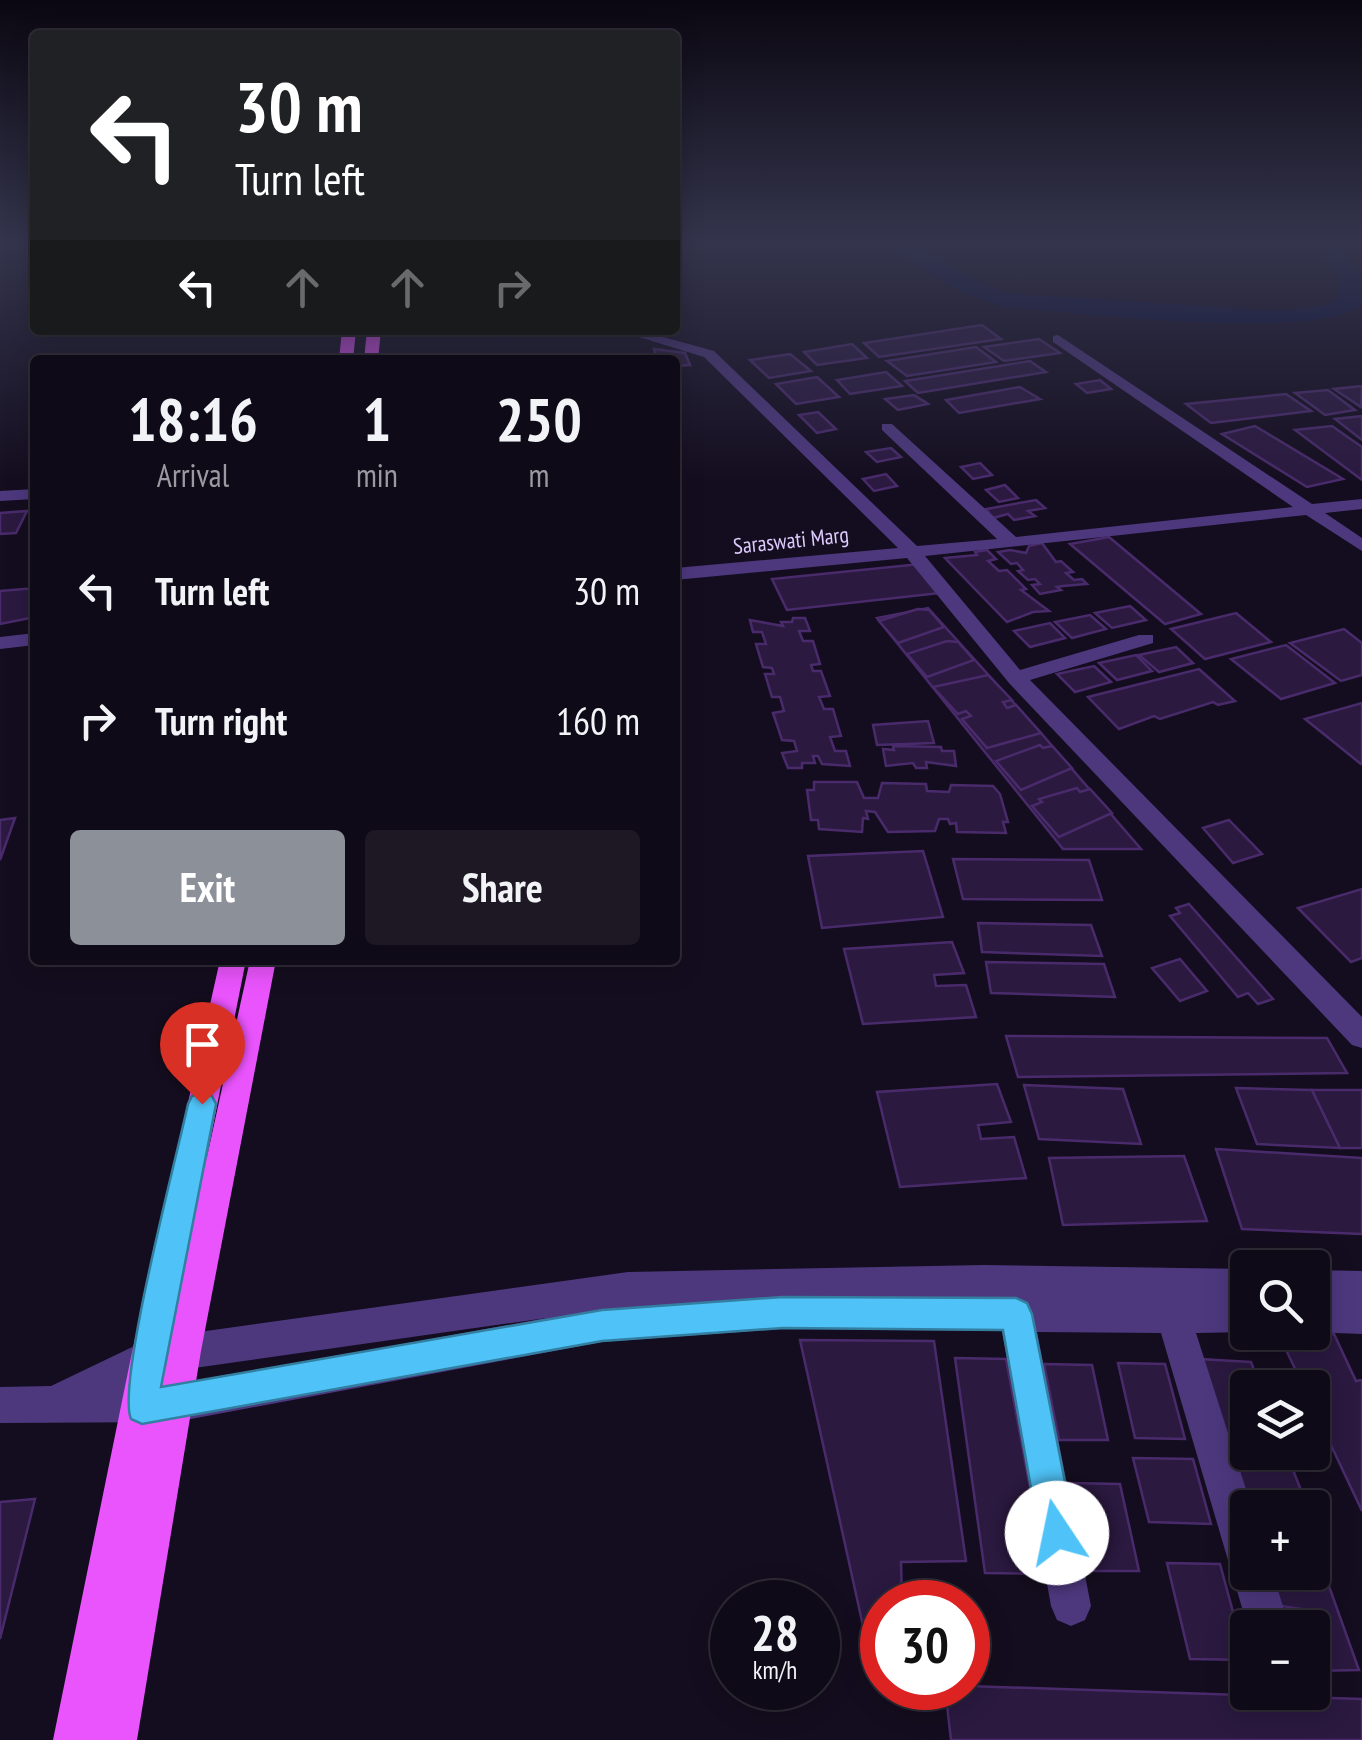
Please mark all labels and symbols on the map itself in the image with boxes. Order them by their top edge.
street label: Saraswati Marg [732,520,850,560]
pin [160,1002,245,1105]
position arrow [1005,1481,1109,1585]
speed limit sign: 30 [860,1580,990,1710]

